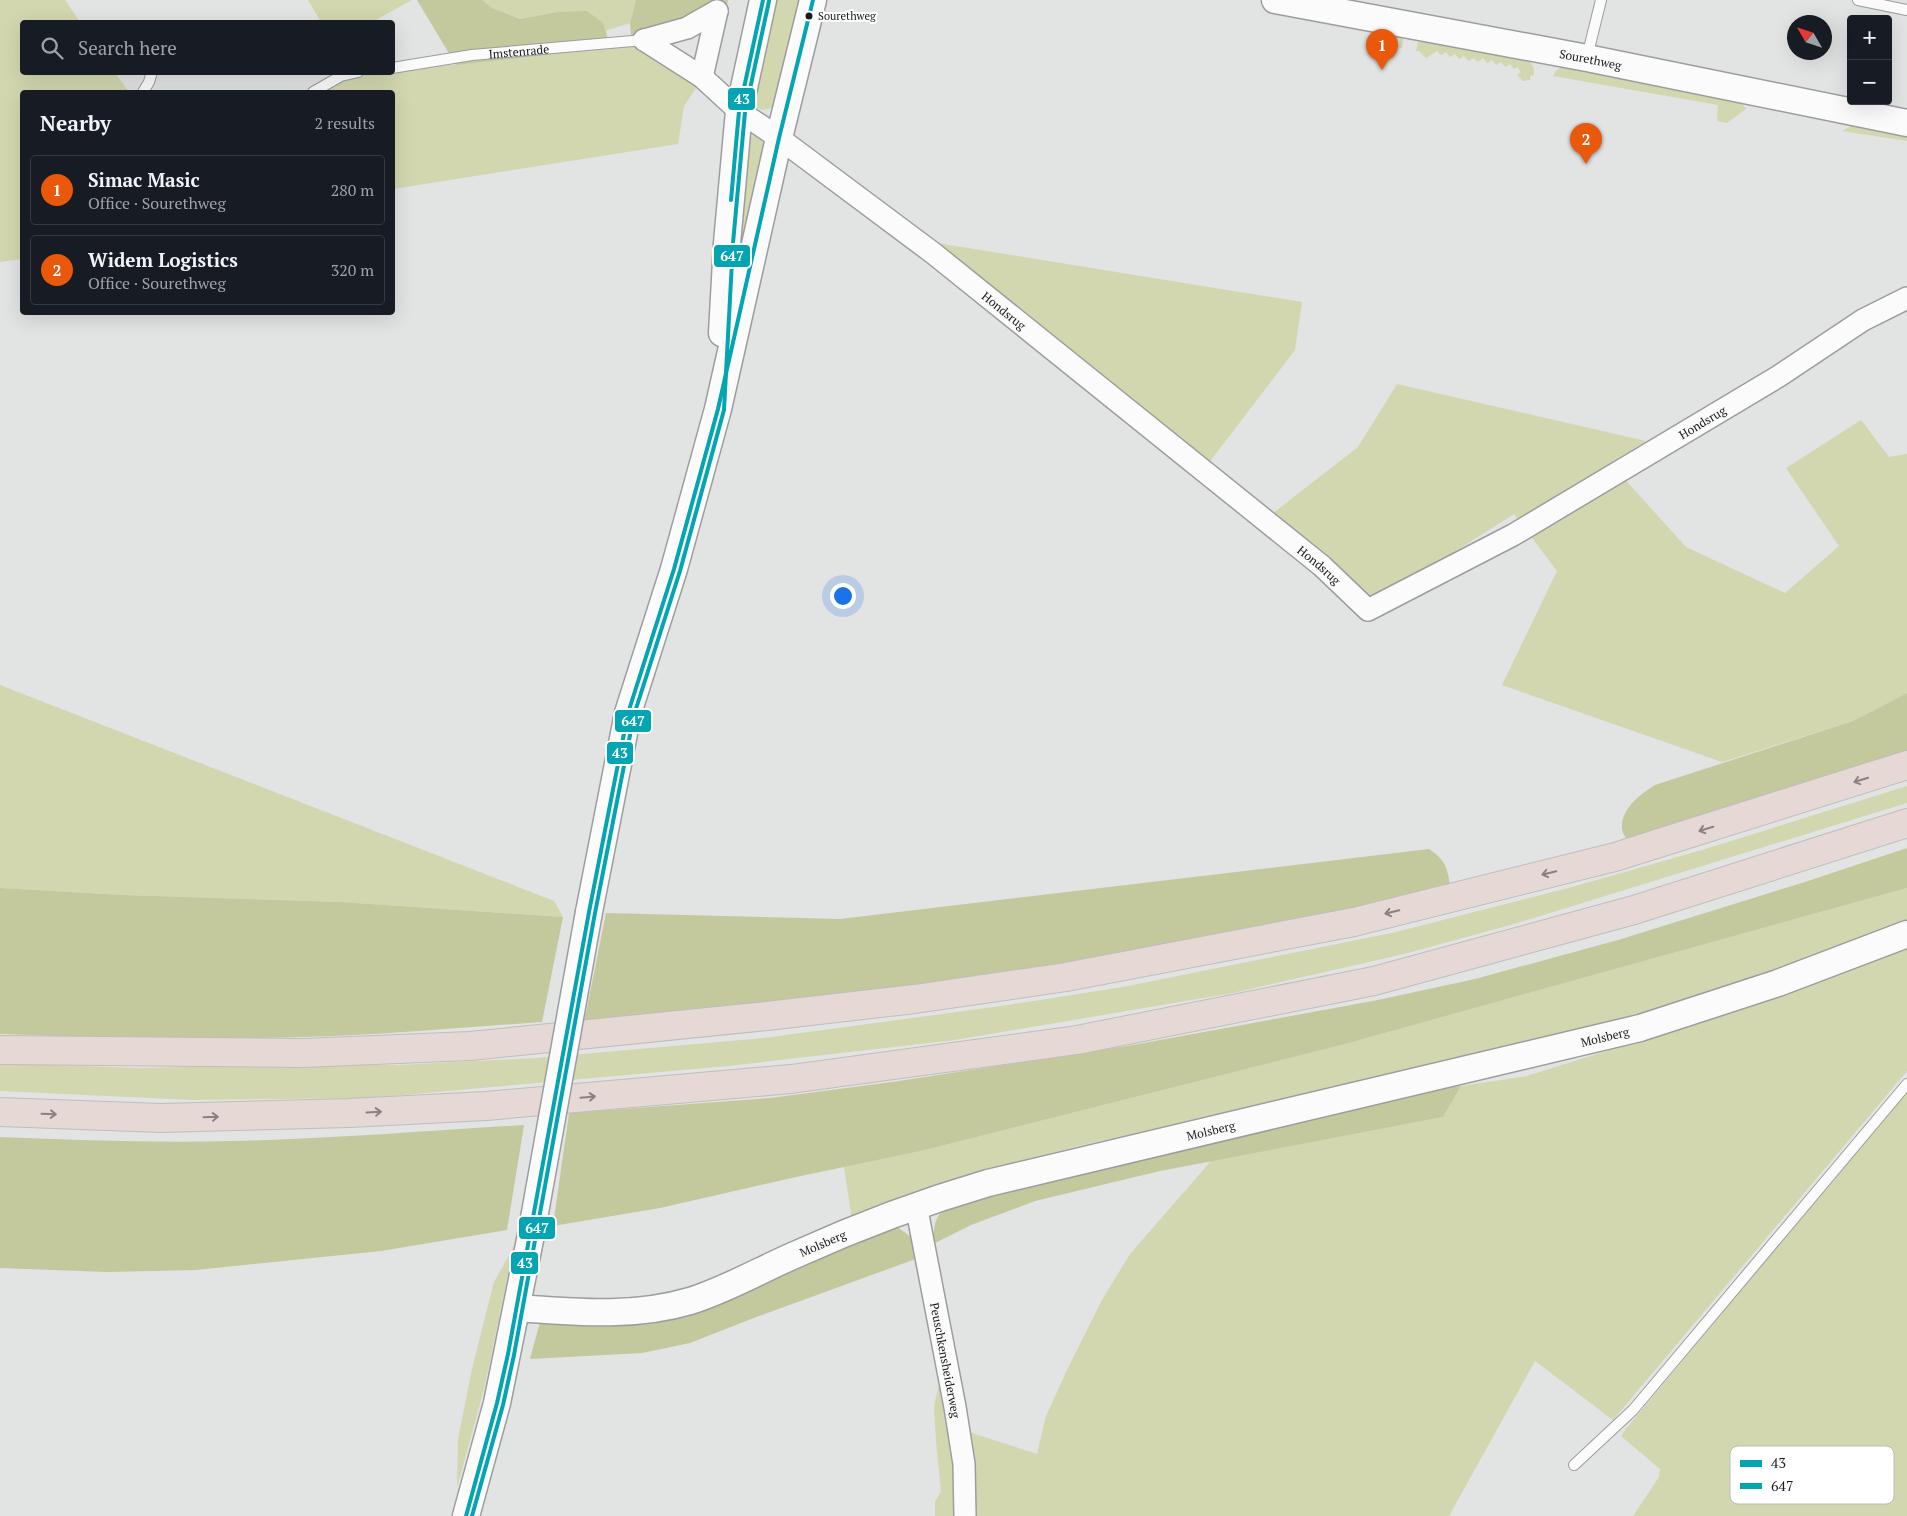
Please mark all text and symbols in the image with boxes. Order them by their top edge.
place label: Sourethweg [818,9,876,23]
marker: Sourethweg [804,11,814,21]
north arrow [1787,15,1832,60]
map controls [1847,15,1892,105]
button: + [1847,15,1892,60]
search box [20,20,395,75]
pin: 1 [1366,29,1398,70]
icon: search [38,34,66,62]
text: Search here [78,35,177,60]
street label: Imstenrade [488,41,550,61]
street label: Sourethweg [1558,46,1624,72]
button: − [1847,60,1892,105]
line badge: 43 [727,87,756,111]
text: 43 [734,89,750,108]
text: Nearby [40,109,111,137]
text: 2 results [315,112,375,134]
pin: 2 [1570,123,1602,164]
text: Simac Masic [88,167,200,192]
text: 1 [52,179,62,201]
text: 280 m [331,179,374,201]
text: Office · Sourethweg [88,192,226,214]
line badge: 647 [713,244,751,268]
text: 647 [720,246,744,265]
text: Widem Logistics [88,247,238,272]
text: 2 [52,259,62,281]
text: 320 m [331,259,374,281]
text: Office · Sourethweg [88,272,226,294]
street label: Hondsrug [979,288,1030,333]
street label: Hondsrug [1676,402,1729,442]
street label: Hondsrug [1295,542,1345,588]
your location [830,583,856,609]
line badge: 647 [614,709,652,733]
text: 647 [621,711,645,730]
line badge: 43 [606,741,634,765]
text: 43 [612,743,628,762]
one-way arrow [1853,775,1869,785]
one-way arrow [1698,824,1714,834]
one-way arrow [1542,869,1558,878]
one-way arrow [1384,908,1400,918]
street label: Molsberg [1579,1023,1631,1049]
one-way arrow [580,1092,596,1102]
one-way arrow [365,1107,381,1116]
one-way arrow [40,1109,56,1119]
one-way arrow [203,1112,219,1121]
street label: Molsberg [1185,1117,1237,1143]
line badge: 647 [518,1216,556,1240]
text: 647 [525,1218,549,1237]
street label: Molsberg [797,1226,849,1260]
line badge: 43 [510,1251,539,1275]
text: 43 [517,1253,533,1272]
street label: Peuschkensheiderweg [927,1301,964,1420]
legend [1730,1446,1894,1504]
text: 43 [1771,1453,1786,1472]
text: 647 [1771,1476,1793,1495]

